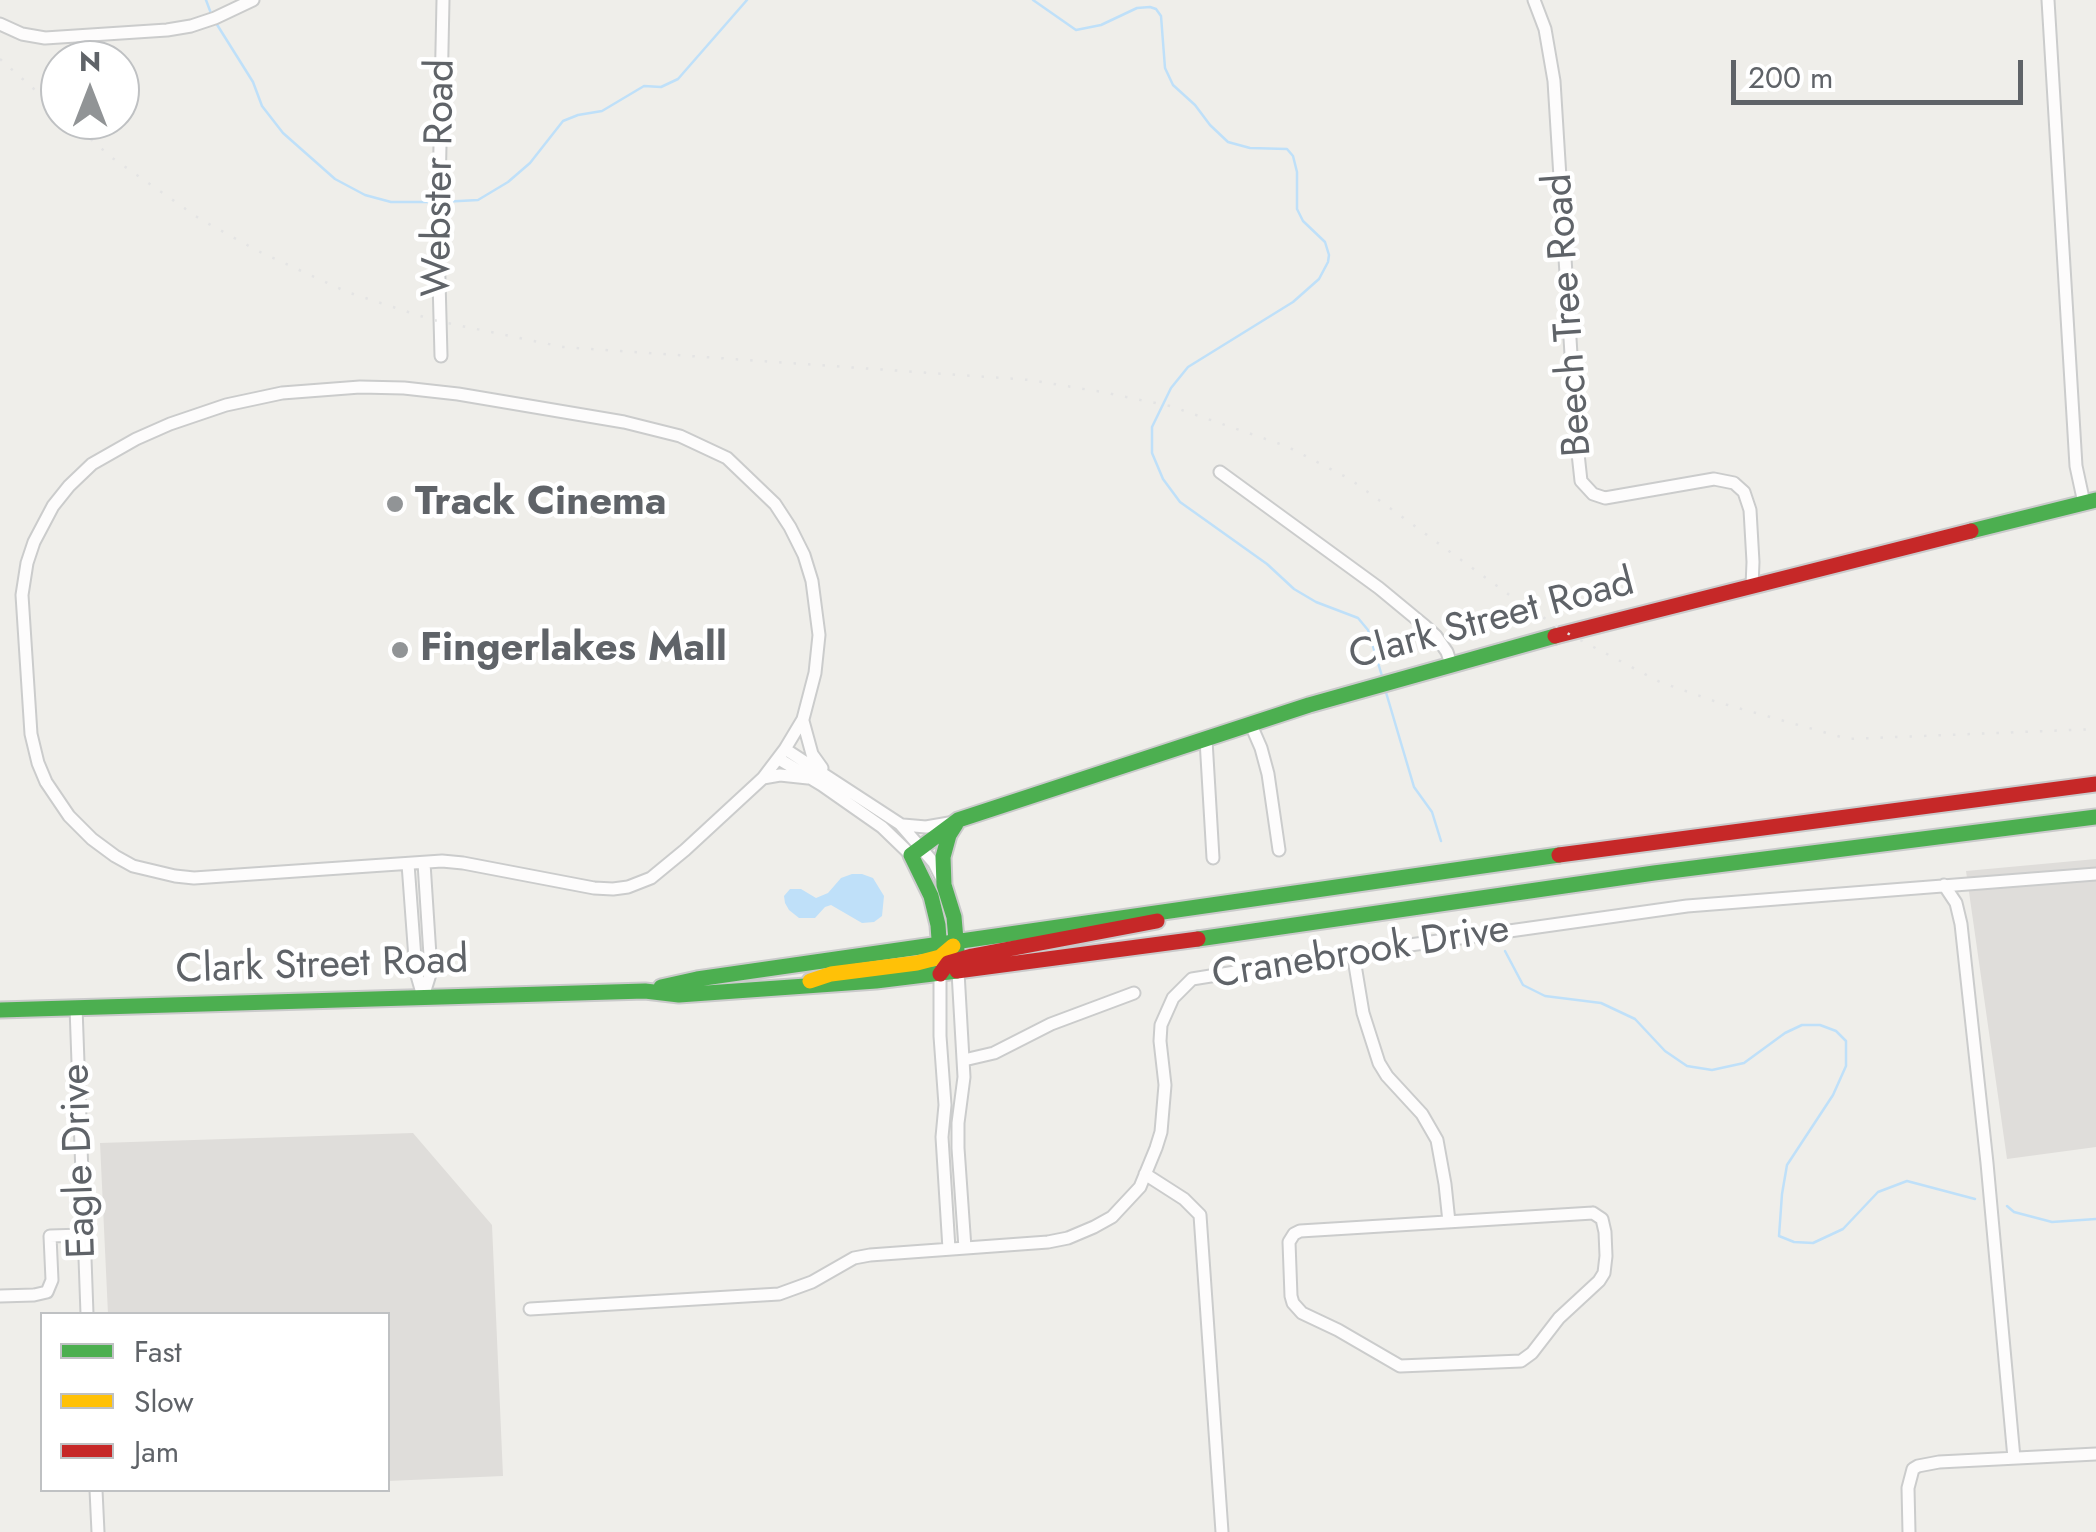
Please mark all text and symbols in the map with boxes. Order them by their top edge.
north arrow [40,40,140,140]
scale bar [1736,40,2028,102]
text: N [79,41,101,82]
text: 200 m [1748,56,1833,99]
street label: Webster Road [415,59,467,297]
street label: Beech Tree Road [1536,172,1604,458]
place label: Track Cinema [415,480,666,528]
marker: Track Cinema [384,493,406,515]
street label: Clark Street Road [1344,560,1640,682]
place label: Fingerlakes Mall [420,626,727,674]
marker: Fingerlakes Mall [389,639,411,661]
street label: Cranebrook Drive [1209,907,1513,1001]
street label: Clark Street Road [175,938,469,996]
street label: Eagle Drive [54,1063,108,1259]
legend [40,1312,390,1492]
text: Fast [134,1330,182,1373]
text: Slow [134,1380,194,1423]
text: Jam [134,1430,179,1473]

